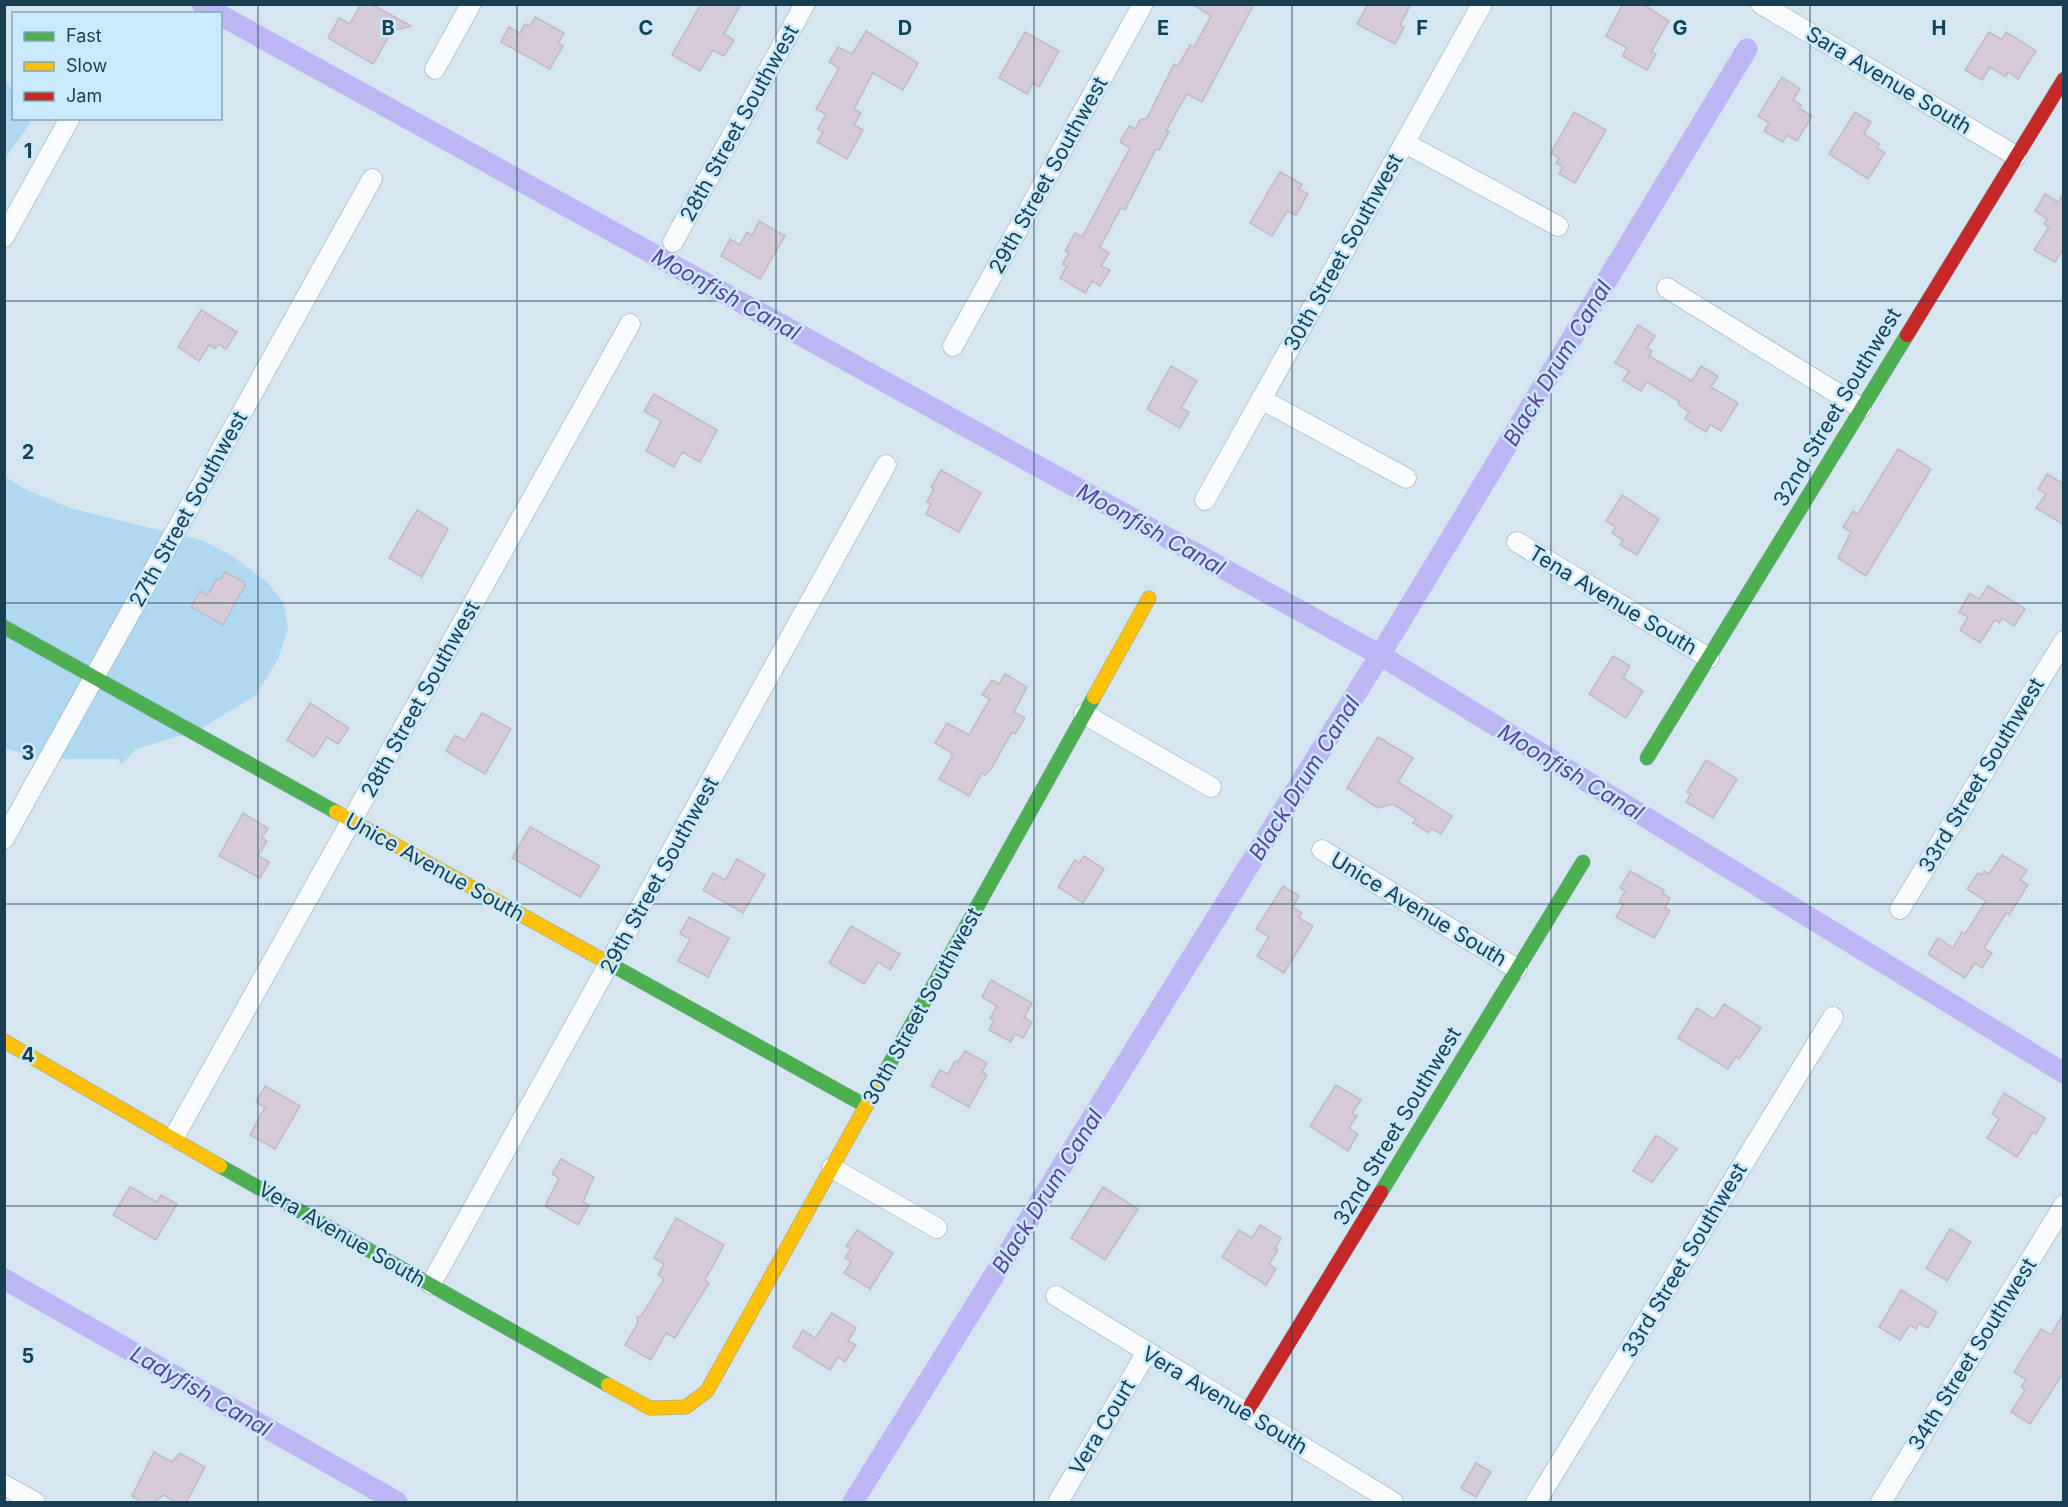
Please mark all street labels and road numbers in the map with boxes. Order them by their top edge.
street label: 28th Street Southwest [675,20,804,226]
street label: Sara Avenue South [1802,21,1976,139]
street label: 29th Street Southwest [983,72,1113,278]
street label: 30th Street Southwest [1278,149,1408,355]
street label: 32nd Street Southwest [1768,303,1906,511]
street label: 27th Street Southwest [124,407,252,611]
street label: Tena Avenue South [1524,540,1702,660]
street label: 28th Street Southwest [356,596,485,802]
street label: 33rd Street Southwest [1913,673,2049,877]
street label: 29th Street Southwest [594,772,724,978]
street label: Unice Avenue South [341,807,529,927]
street label: Unice Avenue South [1327,847,1511,971]
street label: 30th Street Southwest [857,903,987,1109]
street label: 32nd Street Southwest [1328,1022,1466,1230]
street label: 33rd Street Southwest [1616,1158,1752,1362]
street label: Vera Avenue South [254,1176,430,1292]
street label: 34th Street Southwest [1903,1253,2041,1455]
street label: Vera Avenue South [1138,1341,1312,1459]
street label: Vera Court [1064,1375,1140,1479]

